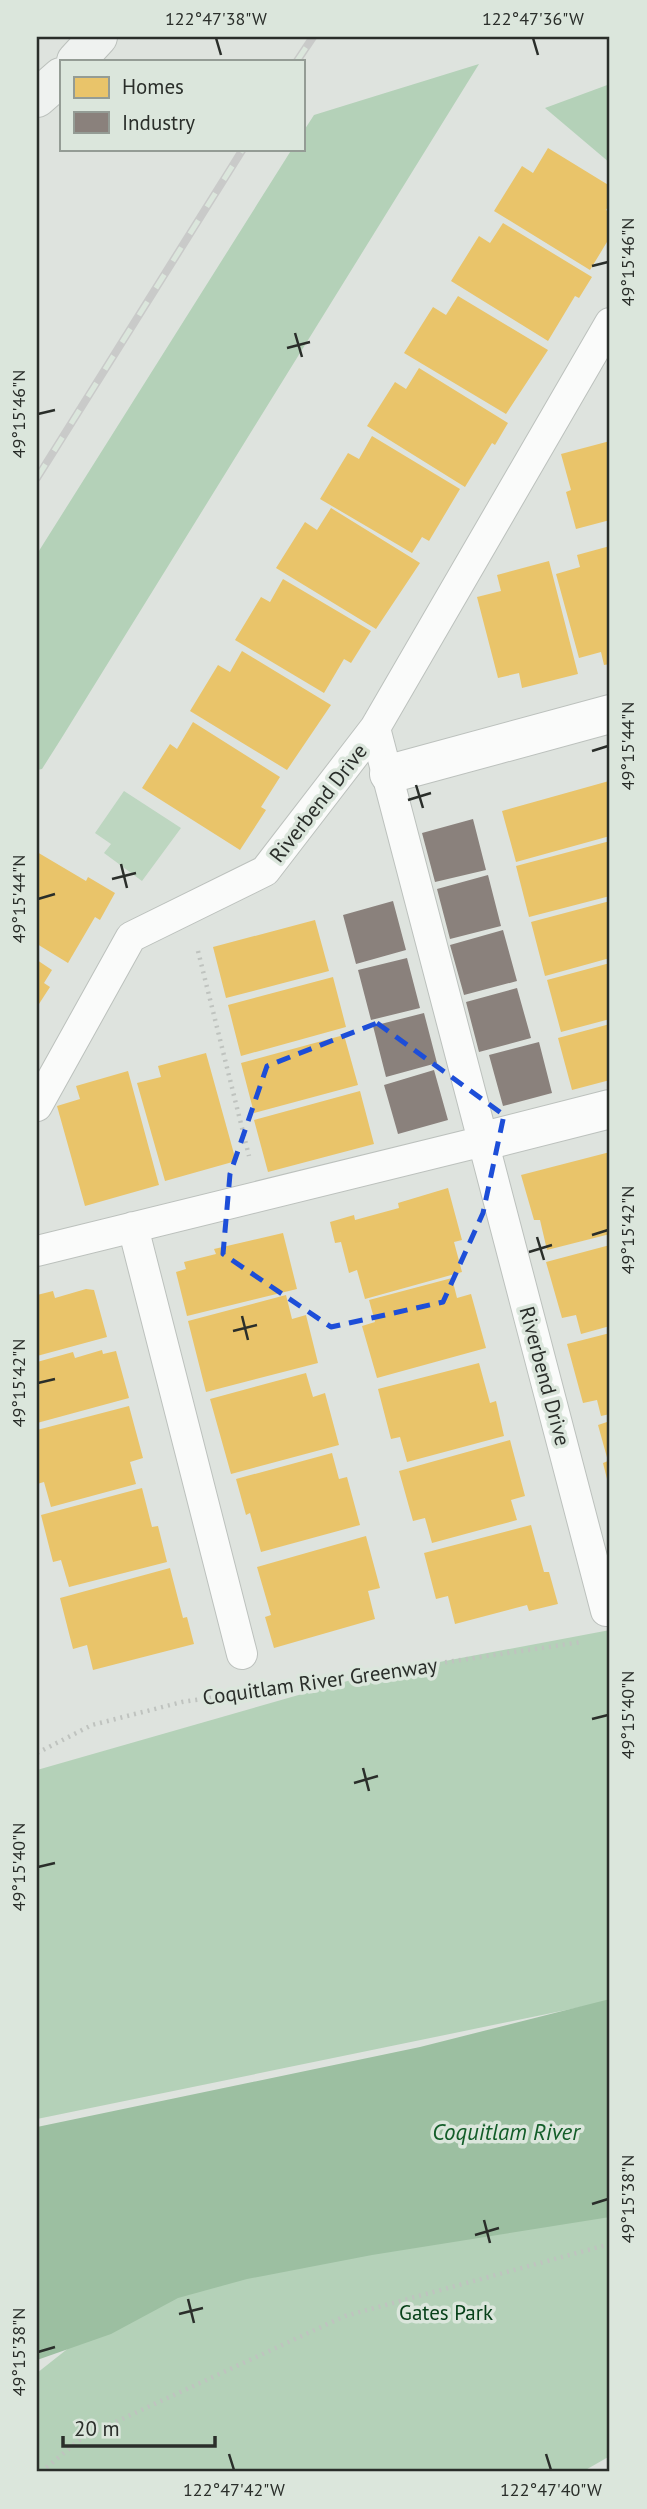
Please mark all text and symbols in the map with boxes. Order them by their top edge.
text: 122°47'38"W [165,7,267,30]
text: 122°47'36"W [482,7,584,30]
legend [60,60,304,150]
text: Homes [122,73,184,100]
text: Industry [122,109,195,136]
text: 49°15'46"N [616,218,639,306]
text: 49°15'46"N [7,370,30,458]
text: 49°15'44"N [616,702,639,790]
street label: Riverbend Drive [263,738,373,868]
text: 49°15'44"N [7,855,30,943]
text: 49°15'42"N [616,1186,639,1274]
street label: Riverbend Drive [513,1303,577,1449]
text: 49°15'42"N [7,1339,30,1427]
street label: Coquitlam River Greenway [201,1651,439,1711]
text: 49°15'40"N [616,1671,639,1759]
text: 49°15'40"N [7,1823,30,1911]
water label: Coquitlam River [432,2117,581,2146]
text: 49°15'38"N [616,2155,639,2243]
park label: Gates Park [399,2299,493,2326]
text: 49°15'38"N [7,2308,30,2396]
scale bar [63,2404,215,2448]
text: 20 m [74,2415,120,2442]
text: 122°47'42"W [183,2478,285,2501]
text: 122°47'40"W [500,2478,602,2501]

